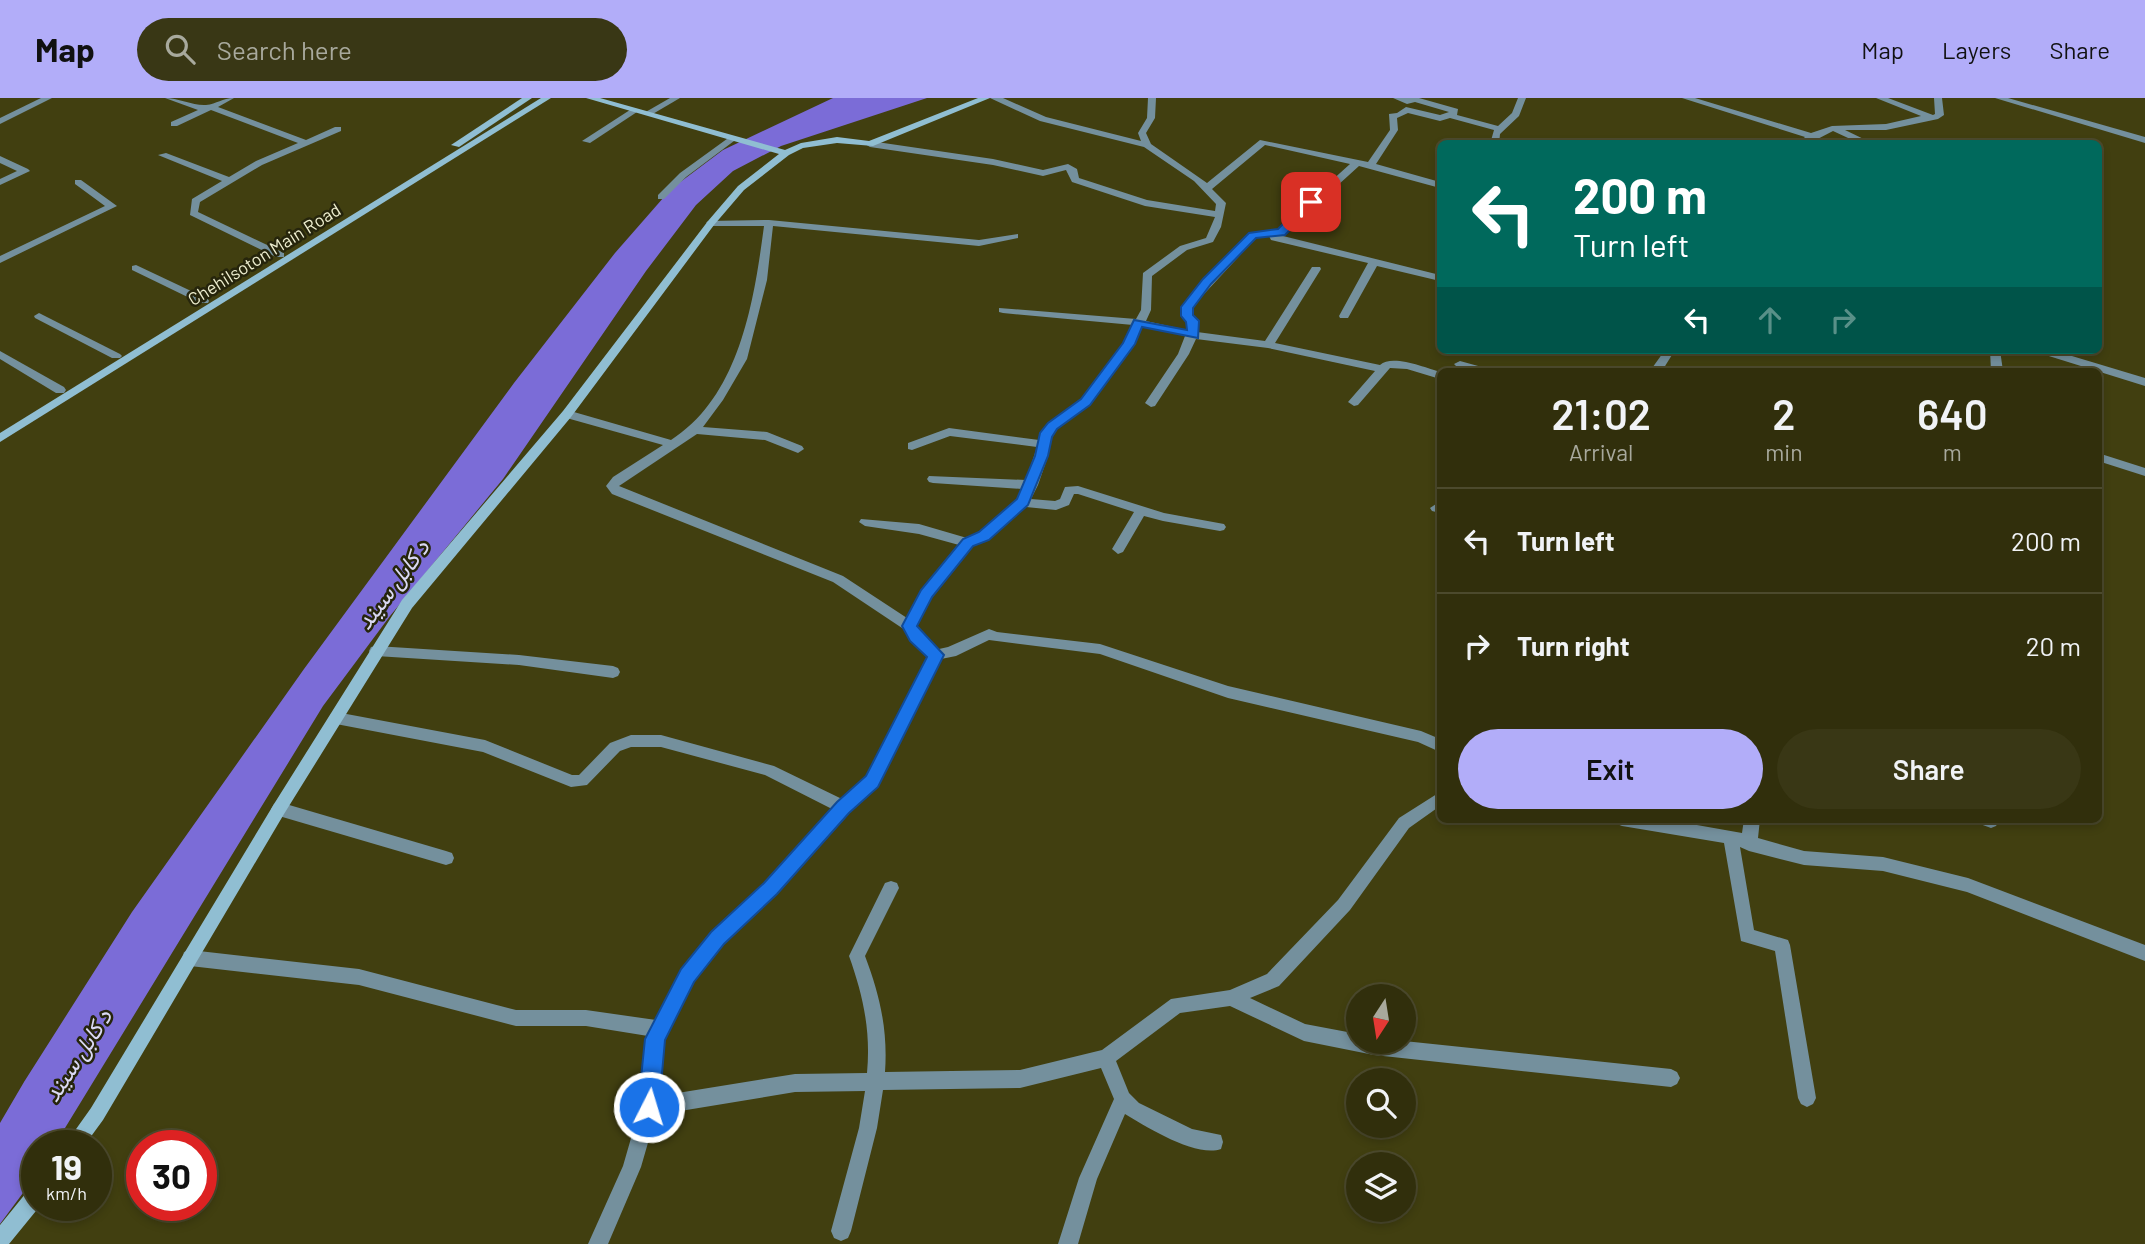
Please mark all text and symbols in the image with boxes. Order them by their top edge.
search box [137,18,627,81]
text: Map [35,29,95,69]
icon: search [161,30,199,68]
text: Search here [217,34,352,65]
text: Map [1861,35,1904,64]
text: Layers [1942,35,2011,64]
text: Share [2049,35,2110,64]
text: 200 m [1573,165,1707,224]
icon: left [1458,168,1549,259]
pin [1281,172,1341,232]
icon: arrive [1292,183,1330,221]
street label: Chehilsoton Main Road [184,198,344,310]
text: Turn left [1573,225,1690,263]
icon: left [1678,301,1716,339]
icon: ahead [1751,301,1789,339]
icon: right [1824,301,1862,339]
text: 21:02 [1551,388,1651,438]
text: 2 [1772,388,1795,438]
text: 640 [1917,388,1988,438]
text: Arrival [1569,438,1633,466]
text: min [1765,438,1803,466]
text: m [1943,438,1962,466]
icon: left [1458,522,1496,560]
text: Turn left [1517,525,1615,556]
text: 200 m [2011,525,2081,556]
water label: د کابل سيند [349,533,436,635]
icon: right [1458,627,1496,665]
text: Turn right [1517,630,1630,661]
text: 20 m [2026,630,2081,661]
button: Exit [1458,729,1763,809]
button: Share [1777,729,2081,809]
north arrow [1346,984,1416,1054]
map controls [1346,984,1416,1222]
water label: د کابل سيند [37,1003,119,1107]
button: search [1346,1068,1416,1138]
position arrow [612,1070,686,1144]
speed limit sign: 30 [126,1130,217,1221]
text: 19 [51,1145,82,1187]
button: layers [1346,1152,1416,1222]
text: km/h [46,1182,87,1204]

